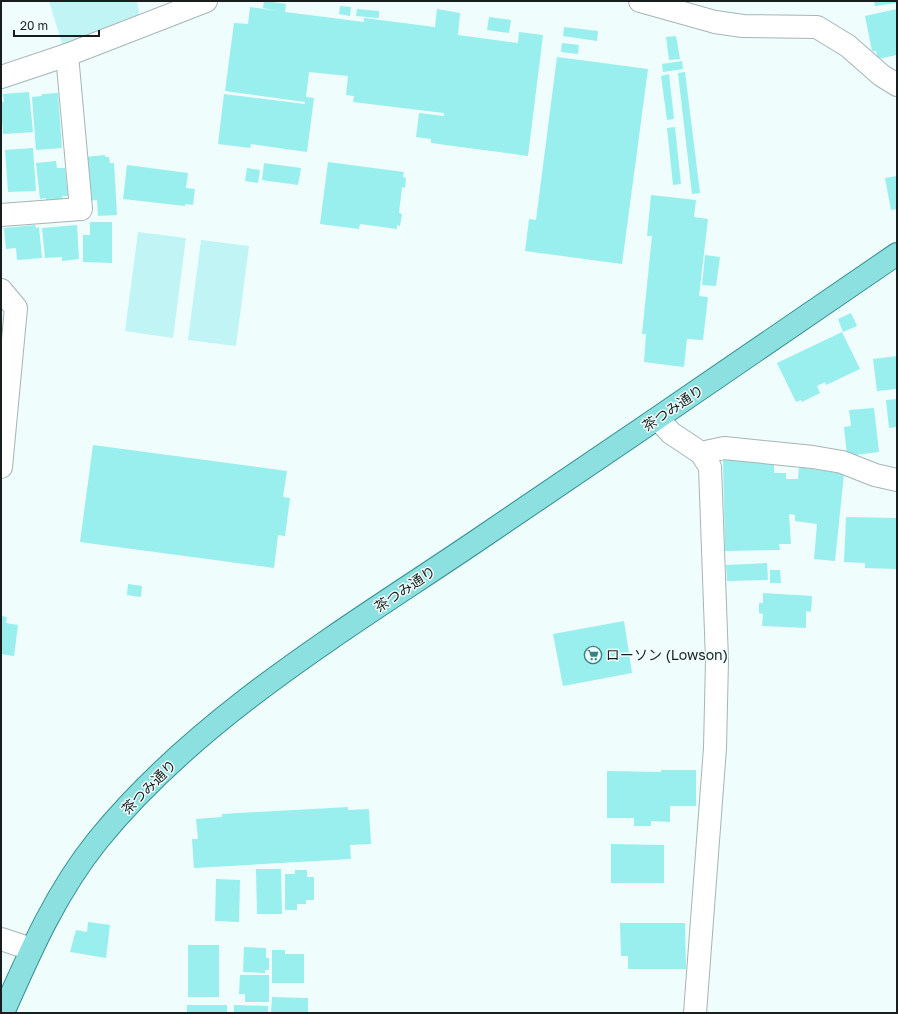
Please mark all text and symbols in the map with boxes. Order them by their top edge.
scale bar [14,12,99,38]
text: 20 m [20,18,48,33]
street label: 茶つみ通り [639,381,706,434]
street label: 茶つみ通り [371,562,438,615]
supermarket icon: ローソン (Lowson) [583,645,603,665]
place label: ローソン (Lowson) [606,646,728,663]
street label: 茶つみ通り [118,756,179,817]

